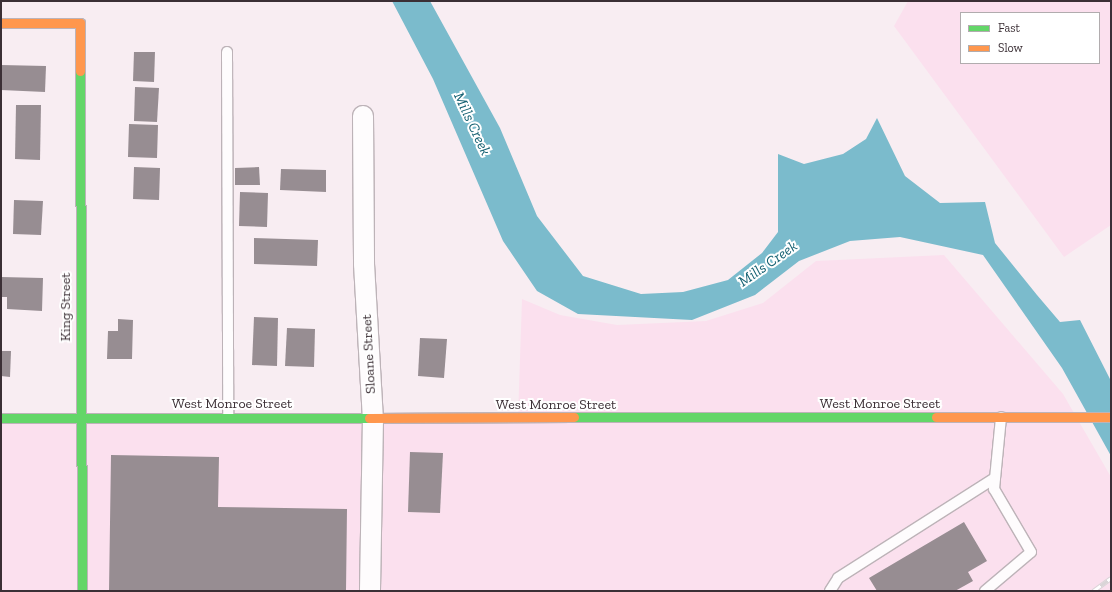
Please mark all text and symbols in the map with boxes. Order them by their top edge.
legend [960,12,1100,64]
text: Fast [998,21,1020,35]
text: Slow [998,41,1023,55]
water label: Mills Creek [450,90,494,158]
water label: Mills Creek [735,237,801,291]
street label: King Street [58,273,74,341]
street label: Sloane Street [359,314,379,394]
street label: West Monroe Street [172,396,292,412]
street label: West Monroe Street [820,396,940,412]
street label: West Monroe Street [496,397,616,413]

